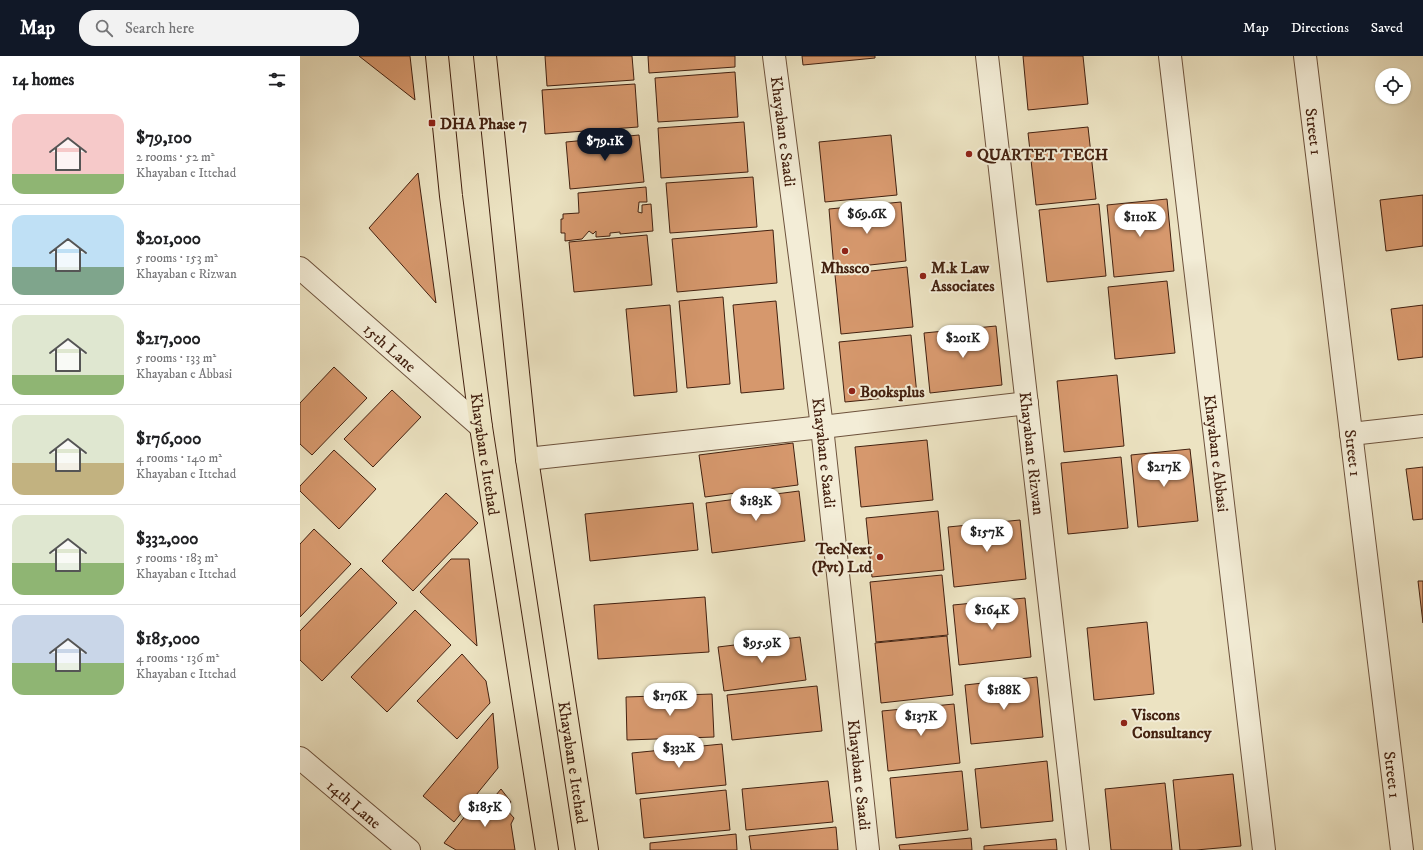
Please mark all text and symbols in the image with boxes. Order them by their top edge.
search box [79,10,359,46]
text: Map [20,17,55,40]
icon: search [93,17,115,39]
text: Search here [125,19,194,38]
text: Map [1243,19,1269,37]
text: Directions [1291,19,1349,37]
text: Saved [1371,19,1403,37]
map controls [1375,68,1411,104]
button: locate [1375,68,1411,104]
text: 14 homes [12,69,74,91]
icon: filters [266,69,288,91]
street label: Khayaban e Saadi [766,75,800,188]
street label: Street 1 [1300,107,1326,156]
place label: DHA Phase 7 [440,114,527,134]
marker: DHA Phase 7 [427,118,437,128]
text: $79,100 [136,127,192,149]
pin: $79.1K [572,128,638,162]
icon: home [44,130,92,178]
text: $79.1K [586,133,624,149]
place label: QUARTET TECH [977,145,1109,165]
text: 2 rooms · 52 m² [136,149,215,165]
marker: QUARTET TECH [964,149,974,159]
text: Khayaban e Ittehad [136,165,236,181]
pin: $69.6K [834,201,900,235]
pin: $110K [1112,204,1168,238]
text: $69.6K [847,206,887,222]
text: $110K [1124,209,1156,225]
text: $201,000 [136,228,201,250]
icon: home [44,231,92,279]
marker: Mhssco [840,246,850,256]
text: 5 rooms · 153 m² [136,250,218,266]
place label: Mhssco [821,258,869,278]
place label: M.k Law Associates [930,258,995,296]
text: Khayaban e Rizwan [136,266,237,282]
marker: M.k Law Associates [918,271,928,281]
street label: 15th Lane [359,319,420,377]
pin: $201K [935,325,991,359]
text: $217,000 [136,328,201,350]
text: $201K [946,330,980,346]
icon: home [44,331,92,379]
text: 5 rooms · 133 m² [136,350,216,366]
text: Khayaban e Abbasi [136,366,232,382]
place label: Booksplus [860,382,925,402]
marker: Booksplus [847,386,857,396]
street label: Khayaban e Rizwan [1015,391,1049,517]
street label: Khayaban e Ittehad [466,392,504,517]
street label: Khayaban e Abbasi [1199,393,1233,513]
street label: Khayaban e Saadi [807,396,840,509]
text: $176,000 [136,428,201,450]
street label: Street 1 [1340,429,1365,478]
icon: home [44,431,92,479]
text: 4 rooms · 140 m² [136,450,222,466]
pin: $217K [1136,454,1192,488]
text: $217K [1147,459,1181,475]
text: Khayaban e Ittehad [136,466,236,482]
pin: $183K [728,488,784,522]
text: $183K [740,493,772,509]
pin: $157K [959,519,1015,553]
text: $157K [970,524,1004,540]
text: $332,000 [136,528,199,550]
icon: home [44,531,92,579]
place label: TecNext (Pvt) Ltd [812,539,873,577]
text: 5 rooms · 183 m² [136,550,218,566]
marker: TecNext (Pvt) Ltd [875,552,885,562]
text: Khayaban e Ittehad [136,566,236,582]
pin: $164K [964,597,1020,631]
text: $164K [974,602,1010,618]
text: $185,000 [136,628,200,650]
pin: $95.9K [729,630,795,664]
icon: home [44,631,92,679]
text: $95.9K [743,635,781,651]
text: 4 rooms · 136 m² [136,650,219,666]
text: Khayaban e Ittehad [136,666,236,682]
pin: $188K [976,677,1032,711]
text: $188K [987,682,1021,698]
pin: $176K [642,683,698,717]
text: $176K [653,688,687,704]
street label: Khayaban e Ittehad [553,700,592,825]
pin: $137K [893,703,949,737]
place label: Viscons Consultancy [1131,705,1212,743]
text: $137K [905,708,937,724]
marker: Viscons Consultancy [1119,718,1129,728]
street label: Khayaban e Saadi [843,719,875,831]
pin: $332K [651,735,707,769]
text: $332K [663,740,695,756]
street label: Street 1 [1379,750,1405,800]
street label: 14th Lane [322,776,385,834]
pin: $185K [457,794,513,828]
text: $185K [468,799,502,815]

